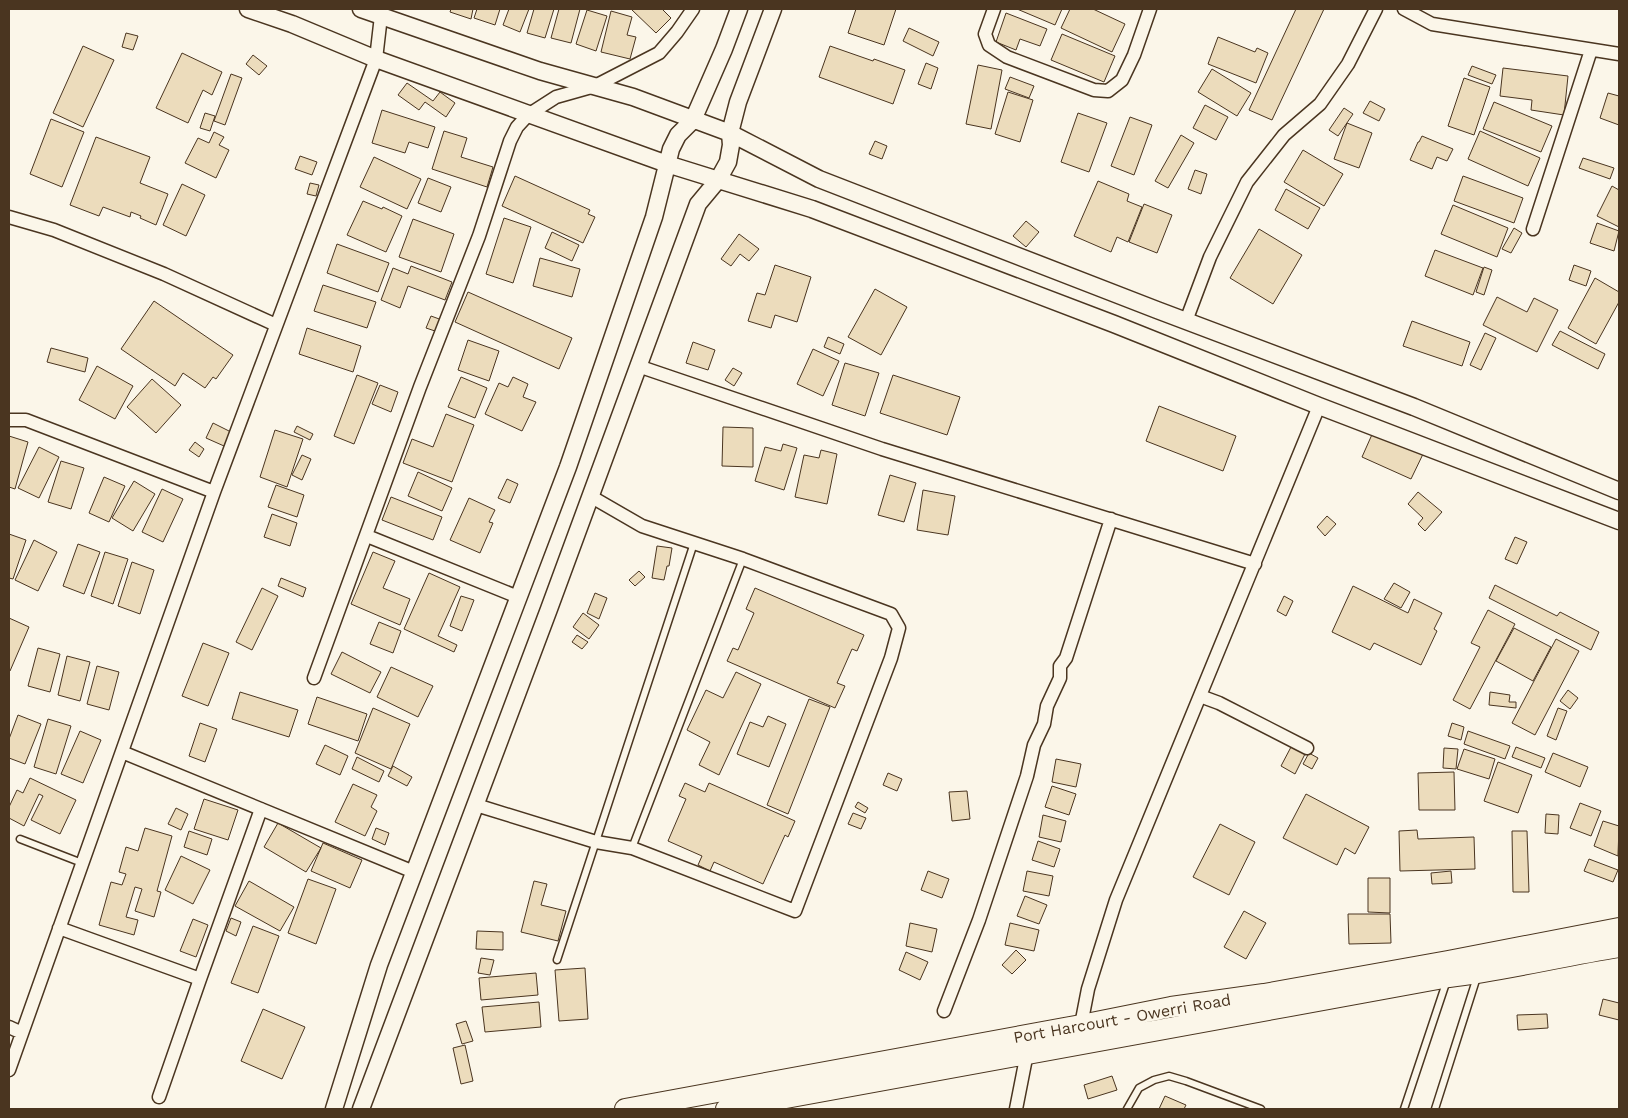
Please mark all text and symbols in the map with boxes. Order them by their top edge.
street label: Port Harcourt - Owerri Road [1012,990,1232,1047]

